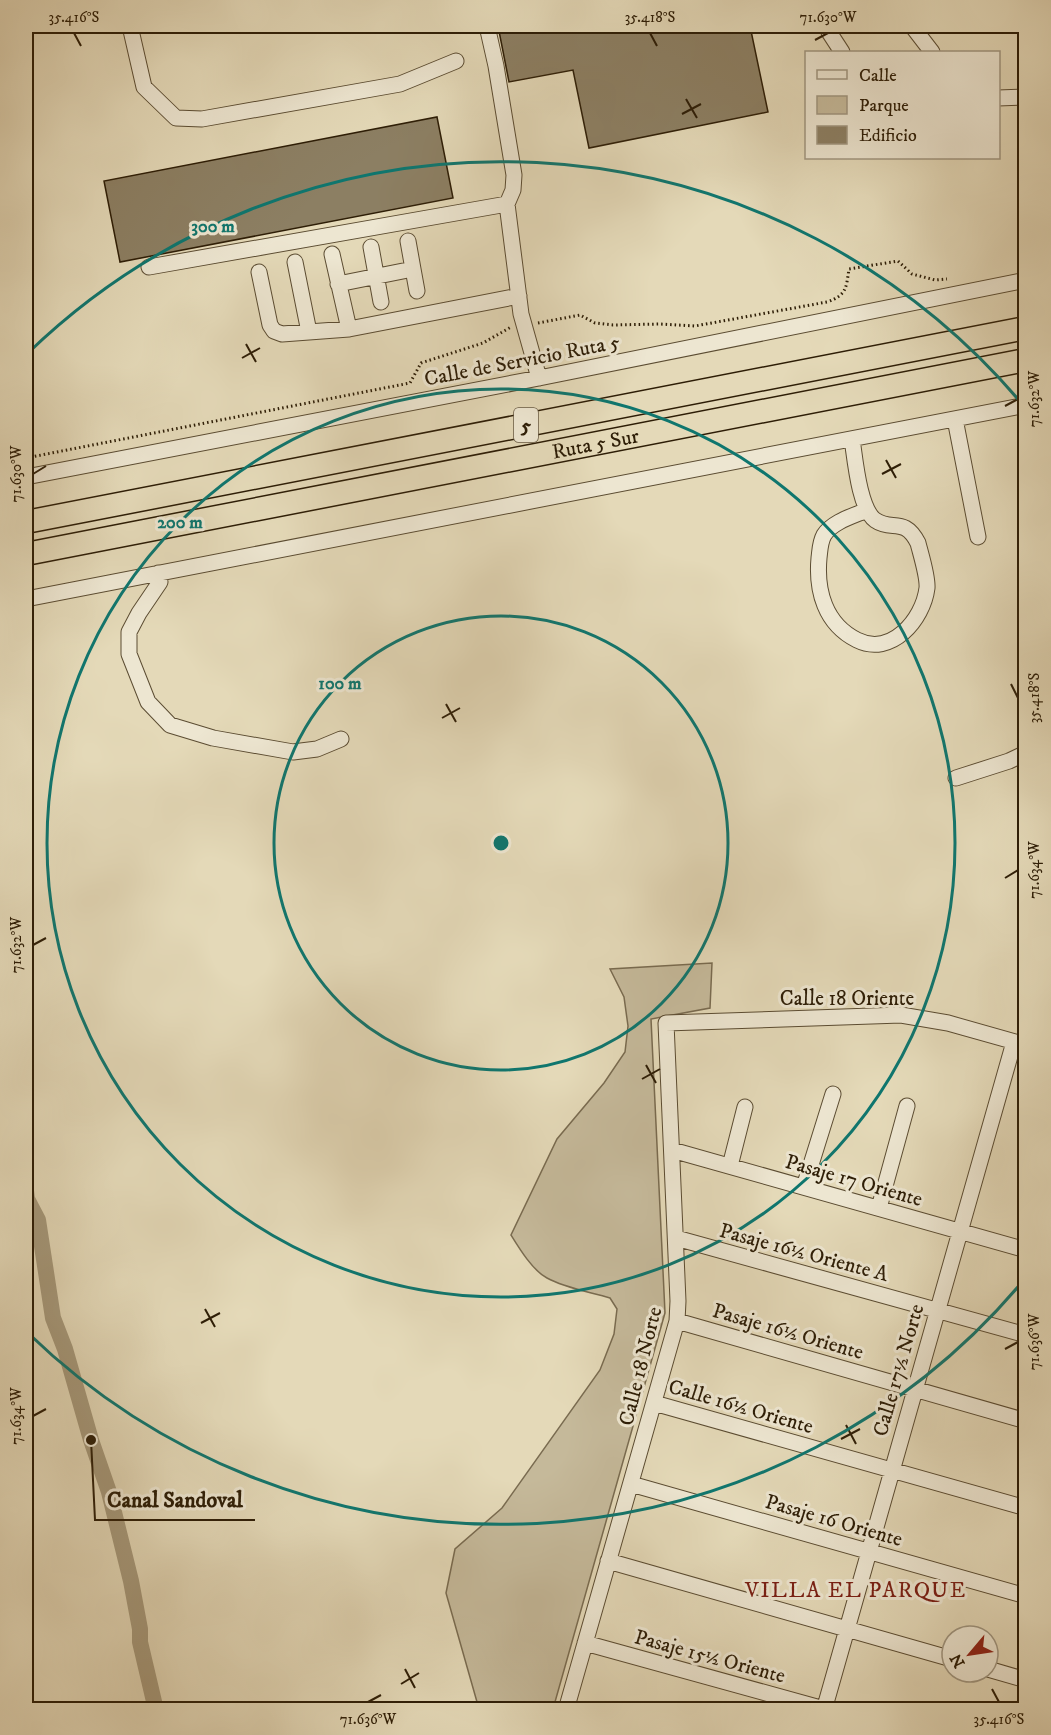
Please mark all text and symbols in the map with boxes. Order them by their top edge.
text: 35.416°S [49,8,100,27]
text: 35.418°S [625,8,675,27]
text: 71.630°W [800,8,857,27]
legend [805,51,1000,159]
text: Calle [859,65,897,87]
text: Parque [859,95,909,117]
text: Edificio [859,125,917,147]
text: 300 m [191,216,235,238]
street label: Calle de Servicio Ruta 5 [422,329,622,393]
text: 71.632°W [1025,371,1044,427]
road number: 5 [514,408,538,442]
street label: Ruta 5 Sur [550,423,642,466]
text: 71.630°W [7,445,26,502]
text: 200 m [157,512,203,534]
text: 100 m [318,673,362,695]
text: 35.418°S [1025,673,1044,723]
centre of rings [491,833,511,853]
text: 71.634°W [1025,841,1044,899]
text: 71.632°W [7,917,26,973]
street label: Calle 18 Oriente [780,986,915,1012]
street label: Pasaje 17 Oriente [782,1149,926,1213]
street label: Pasaje 16½ Oriente A [716,1218,892,1288]
street label: Pasaje 16½ Oriente [709,1298,867,1366]
street label: Calle 17½ Norte [868,1301,930,1439]
street label: Calle 18 Norte [614,1304,668,1428]
text: 71.636°W [1025,1313,1044,1370]
street label: Calle 16½ Oriente [665,1374,816,1440]
text: 71.634°W [7,1387,26,1445]
callout: Canal Sandoval [95,1480,255,1520]
text: Canal Sandoval [107,1487,243,1514]
street label: Pasaje 16 Oriente [762,1489,906,1553]
district label: VILLA EL PARQUE [744,1577,967,1604]
street label: Pasaje 15½ Oriente [631,1624,788,1690]
north arrow [940,1624,1000,1684]
text: N [946,1650,970,1671]
text: 71.636°W [340,1710,397,1729]
text: 35.416°S [974,1710,1025,1729]

